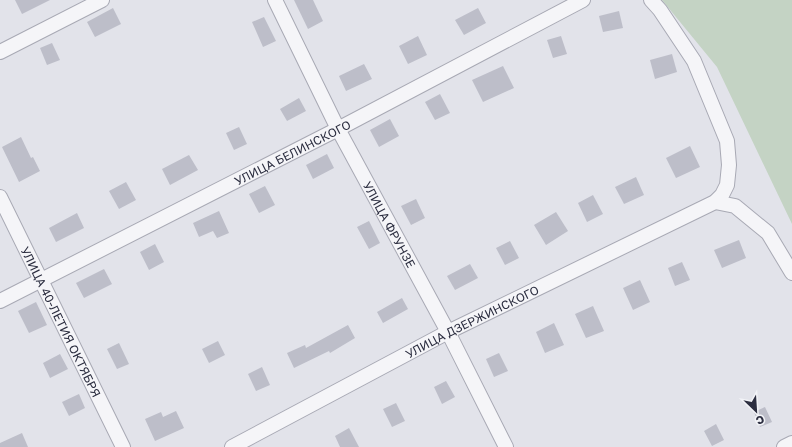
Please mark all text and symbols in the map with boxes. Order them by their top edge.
street label: УЛИЦА БЕЛИНСКОГО [232,116,353,188]
street label: УЛИЦА ФРУНЗЕ [360,179,419,270]
street label: УЛИЦА 40-ЛЕТИЯ ОКТЯБРЯ [18,244,105,399]
street label: УЛИЦА ДЗЕРЖИНСКОГО [403,281,541,361]
north arrow [736,391,776,431]
text: С [754,413,767,428]

